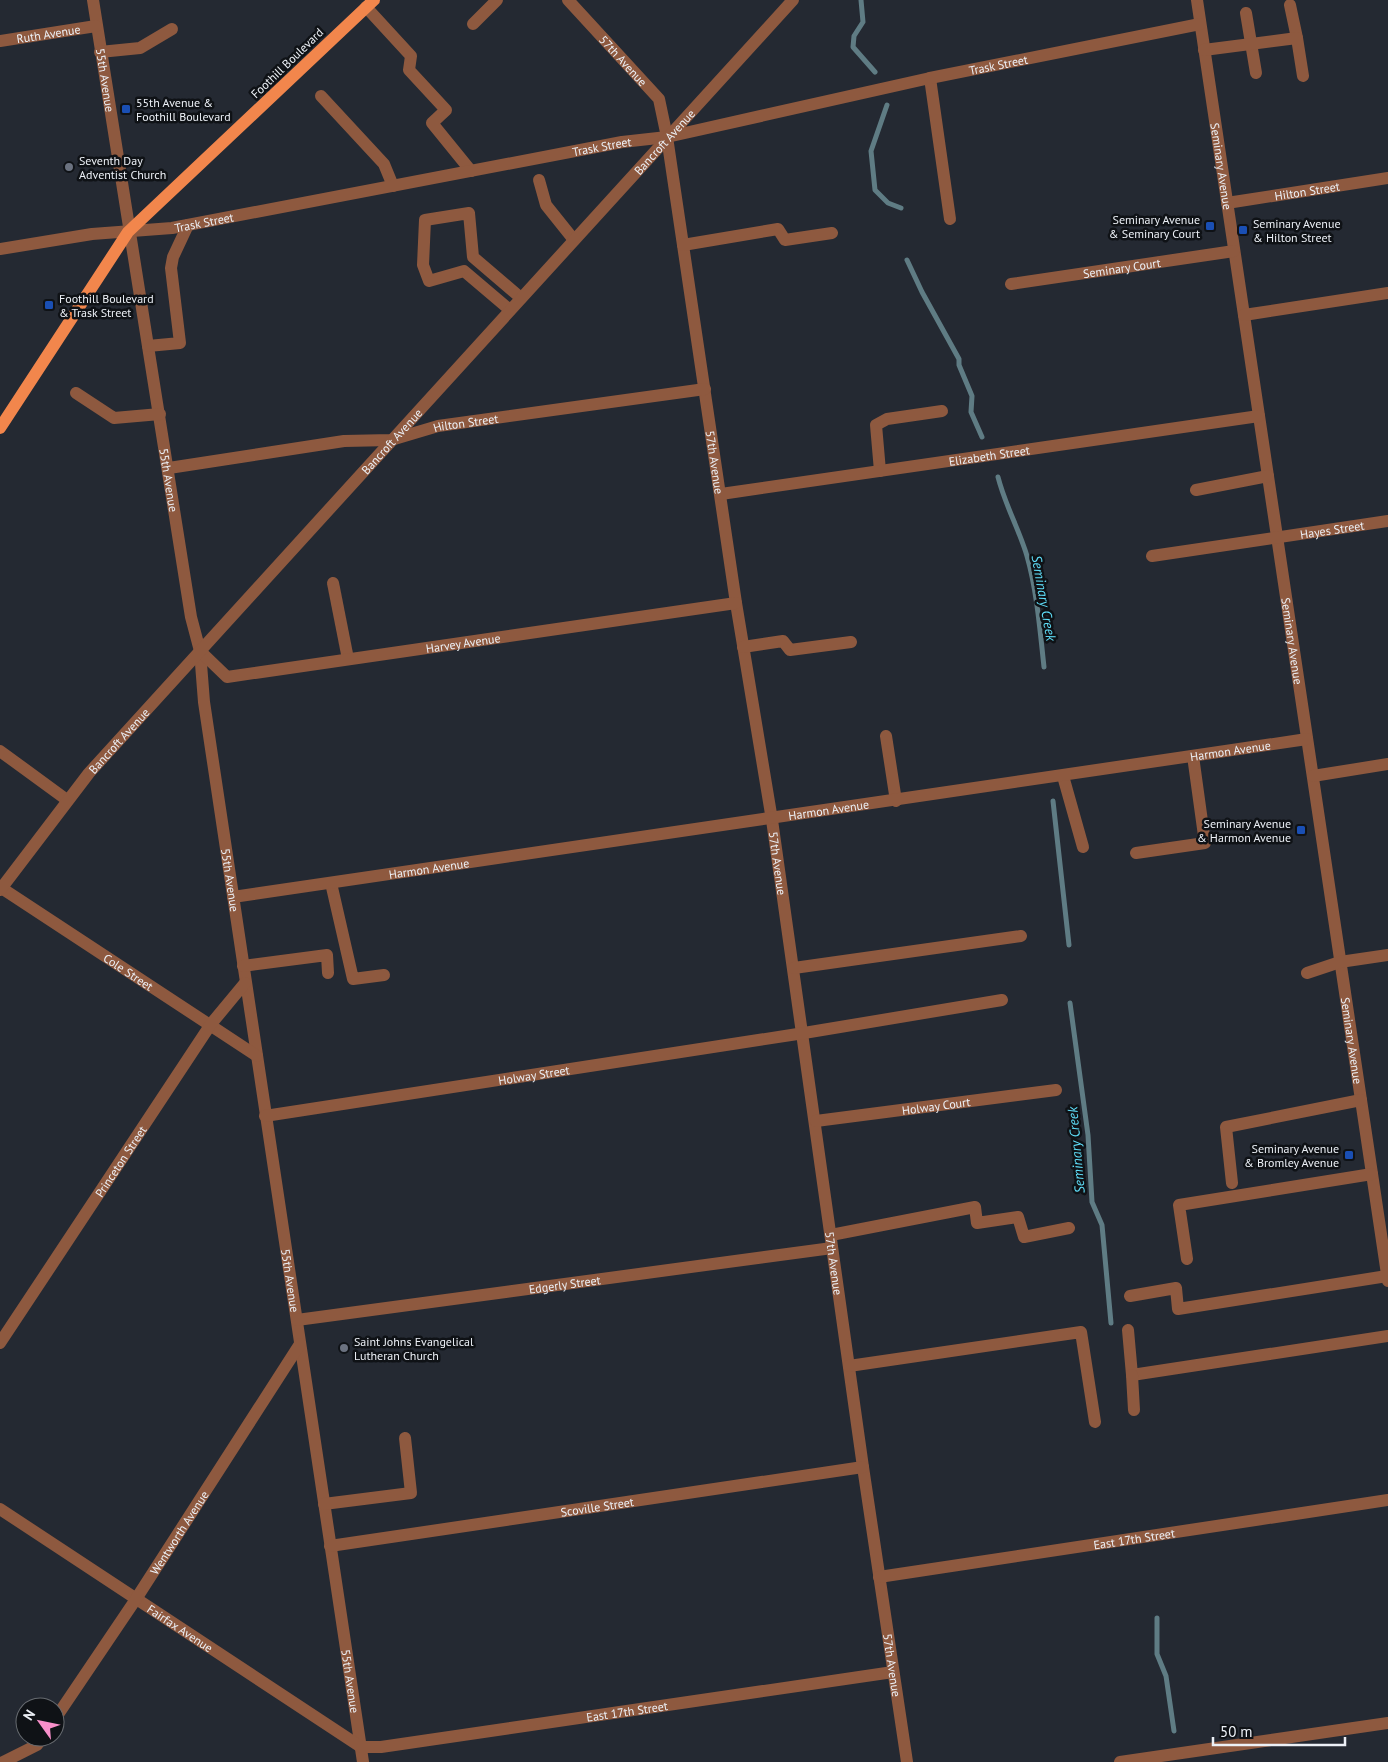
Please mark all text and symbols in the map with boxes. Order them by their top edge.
street label: Ruth Avenue [15,21,81,46]
street label: Foothill Boulevard [248,25,326,101]
street label: 57th Avenue [596,32,651,89]
street label: 55th Avenue [93,47,118,113]
street label: Trask Street [967,51,1029,78]
place label: 55th Avenue & Foothill Boulevard [136,95,231,124]
marker: 55th Avenue & Foothill Boulevard [120,103,132,115]
street label: Bancroft Avenue [630,106,698,178]
street label: Seminary Avenue [1208,122,1236,211]
street label: Trask Street [571,134,632,159]
place label: Seventh Day Adventist Church [79,153,166,182]
marker: Seventh Day Adventist Church [63,161,75,173]
street label: Hilton Street [1273,178,1341,203]
street label: Trask Street [173,209,235,235]
place label: Seminary Avenue & Seminary Court [1109,212,1200,241]
place label: Seminary Avenue & Hilton Street [1253,216,1340,245]
marker: Seminary Avenue & Seminary Court [1204,220,1216,232]
marker: Seminary Avenue & Hilton Street [1237,224,1249,236]
street label: Seminary Court [1082,254,1162,281]
place label: Foothill Boulevard & Trask Street [59,291,154,320]
marker: Foothill Boulevard & Trask Street [43,299,55,311]
street label: Bancroft Avenue [358,405,425,477]
street label: Hilton Street [431,410,499,435]
street label: 57th Avenue [703,429,727,495]
street label: Elizabeth Street [948,442,1031,468]
street label: 55th Avenue [157,447,182,513]
street label: Hayes Street [1299,517,1365,541]
water label: Seminary Creek [1028,554,1061,643]
street label: Seminary Avenue [1279,596,1306,685]
street label: Harvey Avenue [425,630,501,656]
street label: Bancroft Avenue [85,705,152,776]
street label: Harmon Avenue [1189,737,1272,764]
street label: Harmon Avenue [787,796,870,823]
place label: Seminary Avenue & Harmon Avenue [1197,816,1291,845]
marker: Seminary Avenue & Harmon Avenue [1295,824,1307,836]
street label: 57th Avenue [766,831,790,896]
street label: 55th Avenue [219,847,243,913]
street label: Harmon Avenue [388,855,470,882]
street label: Cole Street [101,950,156,993]
street label: Seminary Avenue [1338,996,1366,1085]
street label: Holway Street [497,1062,571,1087]
street label: Holway Court [901,1094,971,1117]
water label: Seminary Creek [1063,1105,1089,1194]
street label: Princeton Street [91,1123,149,1200]
place label: Seminary Avenue & Bromley Avenue [1244,1141,1339,1170]
marker: Seminary Avenue & Bromley Avenue [1343,1149,1355,1161]
street label: 57th Avenue [822,1231,846,1296]
street label: 55th Avenue [279,1248,303,1313]
street label: Edgerly Street [528,1272,601,1296]
place label: Saint Johns Evangelical Lutheran Church [354,1334,474,1363]
marker: Saint Johns Evangelical Lutheran Church [338,1342,350,1354]
street label: Wentworth Avenue [146,1488,211,1577]
street label: Scoville Street [559,1494,635,1519]
street label: East 17th Street [1092,1525,1176,1552]
street label: Fairfax Avenue [145,1601,216,1655]
street label: 57th Avenue [880,1632,905,1698]
street label: 55th Avenue [339,1648,363,1714]
north arrow [15,1697,65,1747]
street label: East 17th Street [585,1698,669,1724]
text: N [19,1706,39,1724]
scale bar [1213,1714,1346,1746]
text: 50 m [1220,1722,1253,1741]

